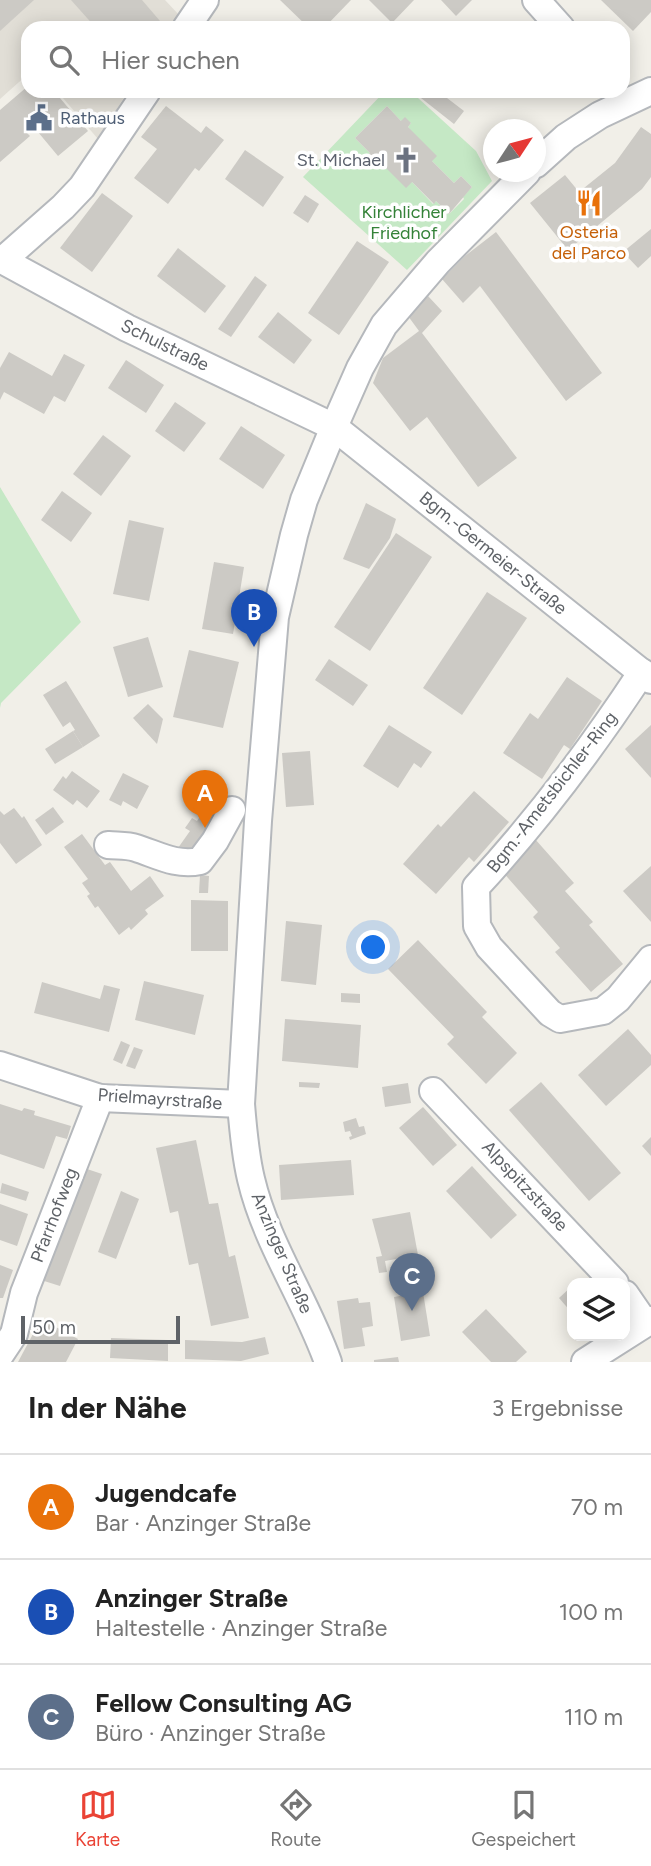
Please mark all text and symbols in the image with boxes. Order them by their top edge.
search box [21,21,630,98]
icon: search [45,41,83,79]
text: Hier suchen [101,44,240,76]
public building icon: Rathaus [24,103,54,133]
place label: Rathaus [60,107,125,129]
north arrow [483,119,546,182]
church icon: St. Michael [391,145,421,175]
place label: St. Michael [297,149,385,171]
restaurant icon: Osteria del Parco [574,188,604,218]
park label: Kirchlicher Friedhof [362,201,446,244]
place label: Osteria del Parco [552,221,626,264]
street label: Schulstraße [117,314,213,376]
street label: Bgm.-Germeier-Straße [415,487,571,619]
pin: B [231,589,277,647]
street label: Bgm.-Ametsbichler-Ring [482,707,622,877]
pin: A [182,770,228,828]
your location [356,930,390,964]
street label: Prielmayrstraße [97,1084,223,1114]
street label: Alpspitzstraße [477,1136,573,1236]
street label: Pfarrhofweg [26,1164,82,1266]
street label: Anzinger Straße [247,1189,317,1317]
pin: C [389,1253,435,1311]
map controls [567,1278,630,1341]
button: layers [567,1278,630,1341]
scale bar [21,1313,180,1345]
text: 50 m [32,1316,76,1339]
text: In der Nähe [28,1389,187,1426]
text: 3 Ergebnisse [492,1394,623,1422]
text: Jugendcafe [95,1477,237,1509]
text: A [43,1493,59,1521]
text: 70 m [571,1493,623,1521]
text: Bar · Anzinger Straße [95,1509,311,1537]
text: Anzinger Straße [95,1582,288,1614]
text: B [44,1598,58,1626]
text: 100 m [559,1598,623,1626]
text: Haltestelle · Anzinger Straße [95,1614,387,1642]
text: Fellow Consulting AG [95,1687,352,1719]
text: C [43,1703,59,1731]
text: 110 m [564,1703,623,1731]
text: Büro · Anzinger Straße [95,1719,325,1747]
tab: Karte [75,1786,120,1851]
tab: Route [270,1786,321,1851]
tab: Gespeichert [471,1786,576,1851]

